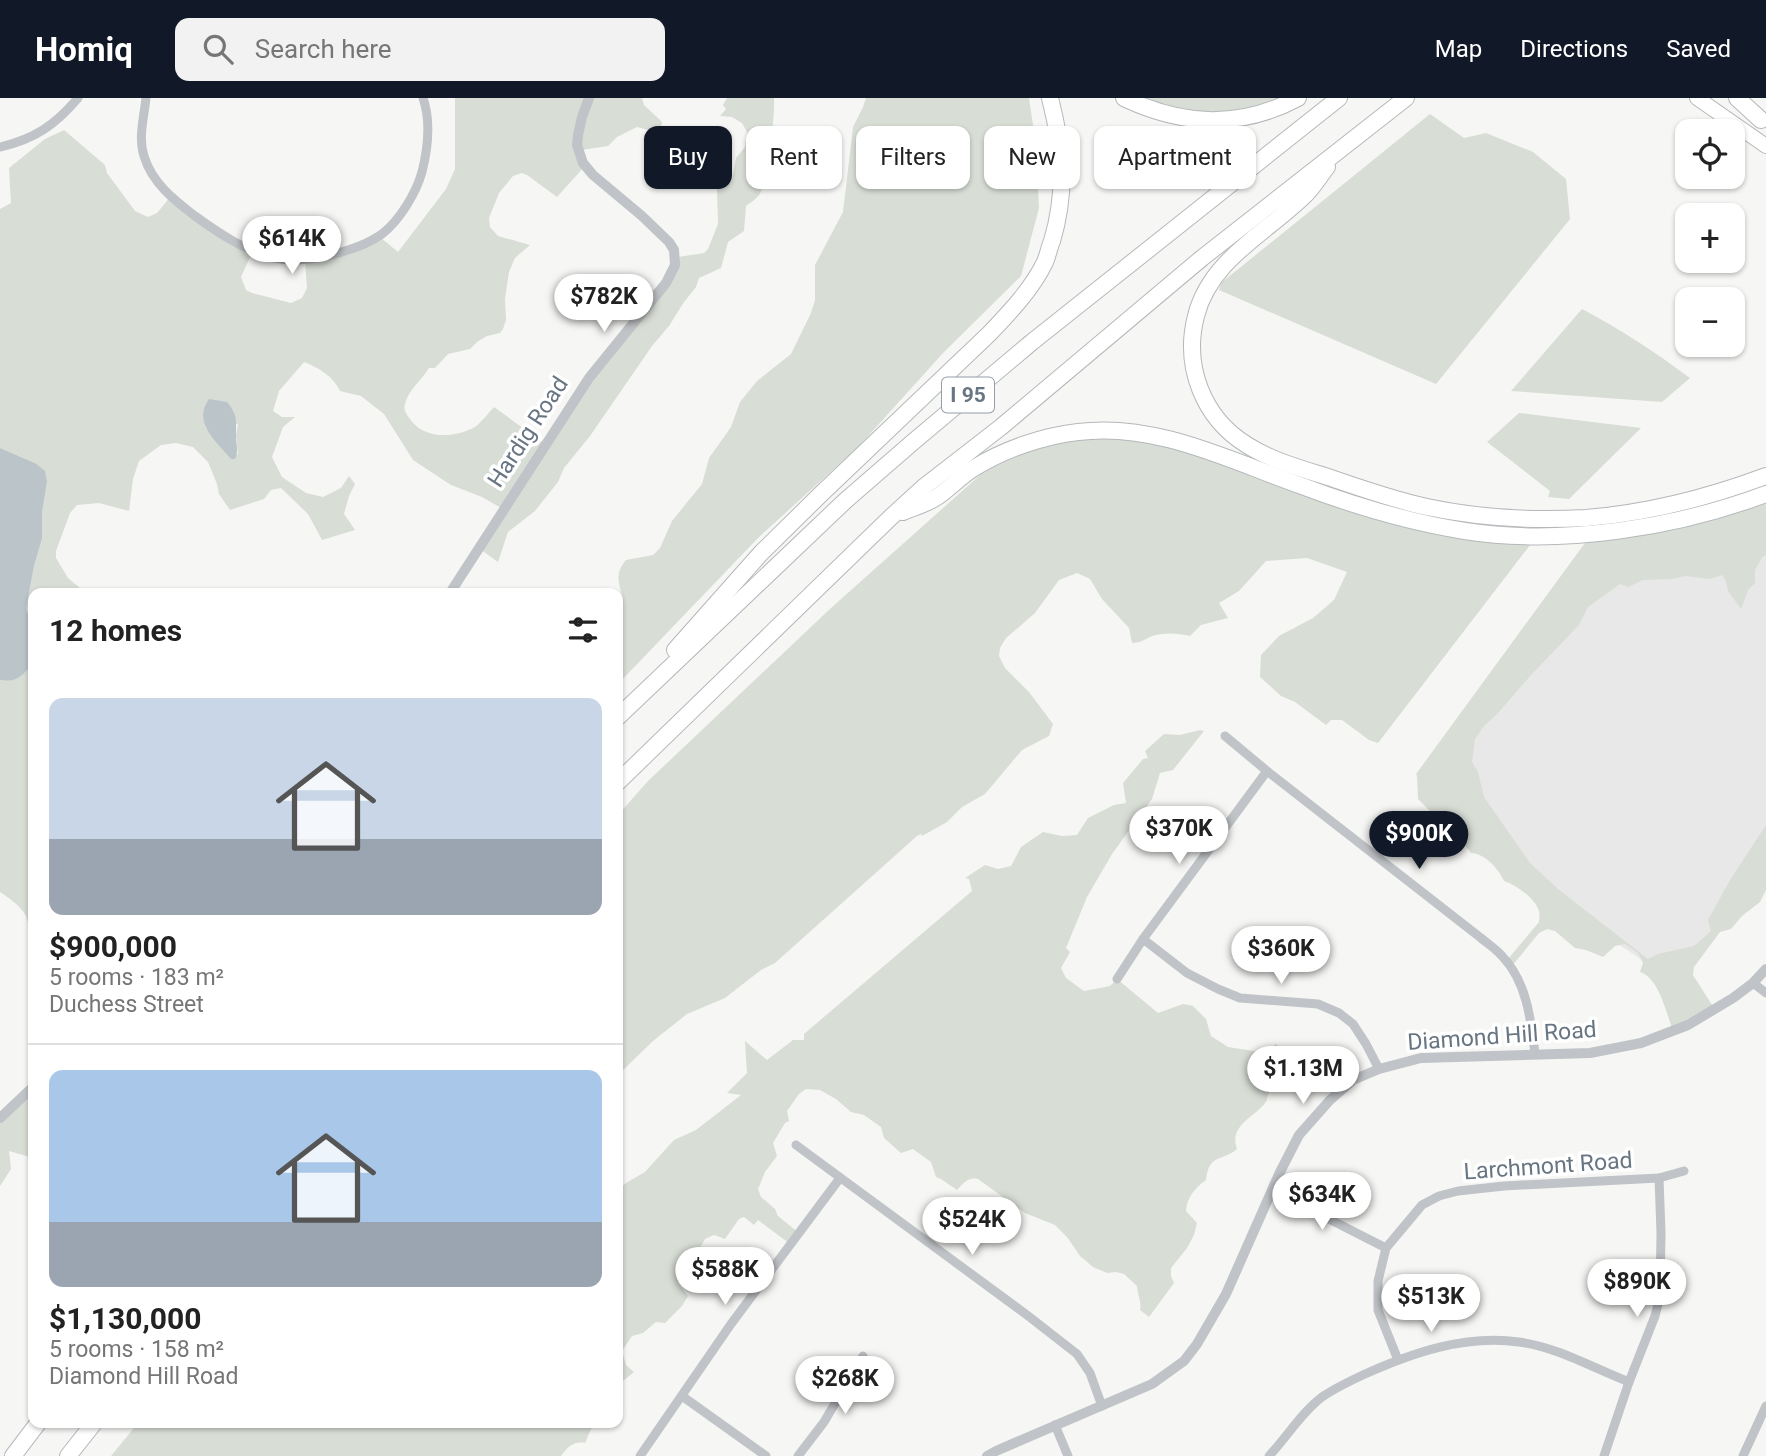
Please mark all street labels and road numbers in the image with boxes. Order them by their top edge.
street label: Hardig Road [482,372,574,492]
road number: I 95 [942,378,994,412]
street label: Diamond Hill Road [1407,1016,1597,1056]
street label: Larchmont Road [1463,1147,1633,1185]

